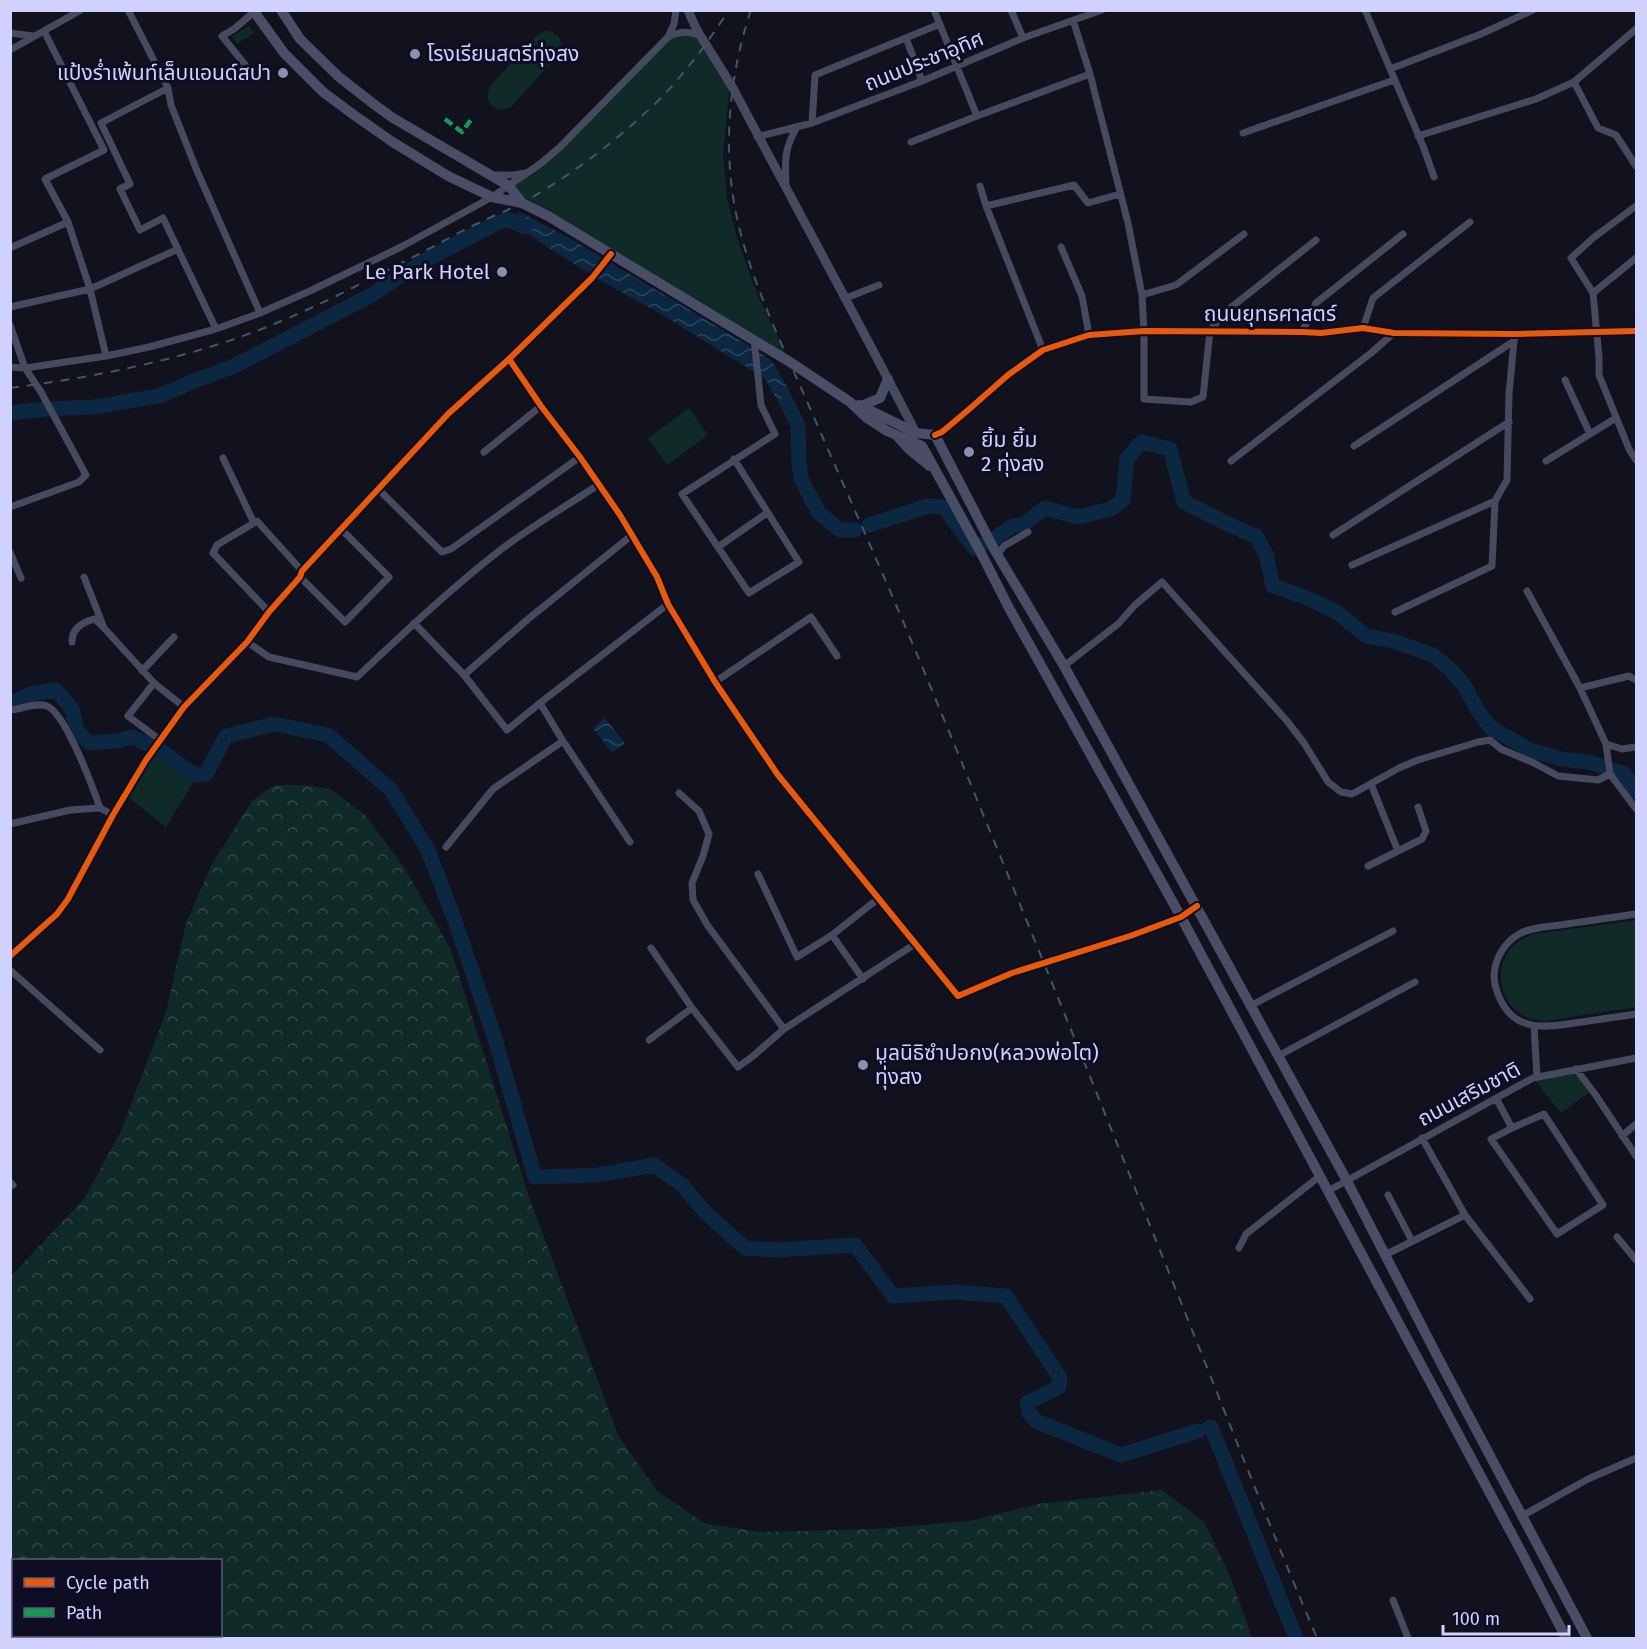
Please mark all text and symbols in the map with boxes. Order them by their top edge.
street label: ถนนประชาอุทิศ [860,25,988,97]
place label: โรงเรียนสตรีทุ่งสง [427,41,579,67]
marker: โรงเรียนสตรีทุ่งสง [408,47,422,61]
place label: แป้งร่ำเพ้นท์เล็บแอนด์สปา [57,58,271,86]
marker: แป้งร่ำเพ้นท์เล็บแอนด์สปา [276,66,290,80]
place label: Le Park Hotel [365,259,490,285]
marker: Le Park Hotel [495,265,509,279]
street label: ถนนยุทธศาสตร์ [1204,301,1337,327]
place label: ยิ้ม ยิ้ม 2 ทุ่งสง [981,426,1044,477]
marker: ยิ้ม ยิ้ม 2 ทุ่งสง [962,445,976,459]
place label: มูลนิธิซำปอกง(หลวงพ่อโต) ทุ่งสง [875,1040,1099,1090]
street label: ถนนเสริมชาติ [1413,1056,1525,1132]
marker: มูลนิธิซำปอกง(หลวงพ่อโต) ทุ่งสง [856,1058,870,1072]
legend [12,1559,222,1637]
text: Cycle path [66,1572,150,1594]
scale bar [1443,1598,1569,1636]
text: Path [66,1602,102,1624]
text: 100 m [1452,1608,1500,1630]

